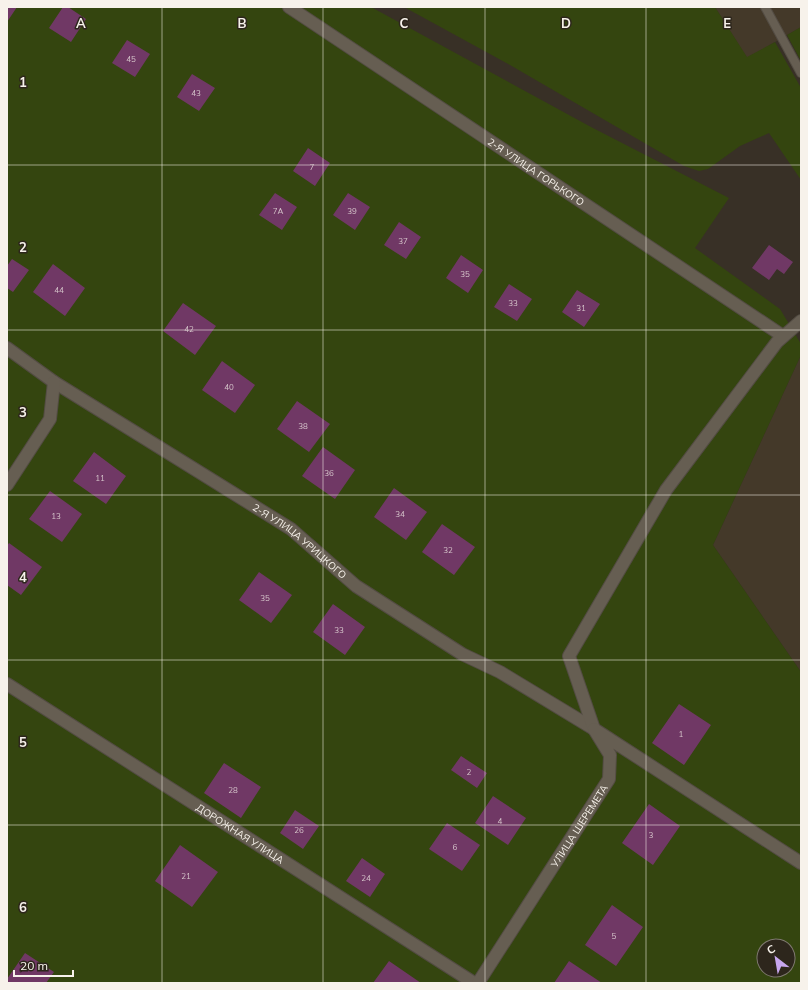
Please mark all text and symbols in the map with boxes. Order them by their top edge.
text: A [76,15,86,31]
text: B [238,15,247,31]
text: C [400,15,409,31]
text: D [561,15,571,31]
text: E [723,15,731,31]
house number: 45 [126,54,136,64]
text: 1 [19,74,27,90]
house number: 43 [191,88,201,98]
street label: 2-Я УЛИЦА ГОРЬКОГО [485,135,587,209]
house number: 7 [310,162,315,172]
house number: 7А [273,206,283,216]
house number: 39 [347,206,357,216]
house number: 37 [398,236,408,246]
text: 2 [19,239,27,255]
house number: 35 [460,269,470,279]
house number: 44 [54,285,64,295]
house number: 33 [508,298,518,308]
house number: 31 [576,303,586,313]
house number: 42 [184,324,194,334]
house number: 40 [224,382,234,392]
text: 3 [19,404,27,420]
house number: 38 [298,421,308,431]
house number: 36 [324,468,334,478]
house number: 11 [95,473,105,483]
street label: 2-Я УЛИЦА УРИЦКОГО [250,501,349,582]
house number: 34 [395,509,405,519]
house number: 13 [51,511,61,521]
house number: 32 [443,545,453,555]
text: 4 [19,569,27,585]
house number: 35 [260,593,270,603]
house number: 33 [334,625,344,635]
house number: 1 [679,729,684,739]
text: 5 [19,734,27,750]
house number: 2 [467,767,472,777]
street label: УЛИЦА ШЕРЕМЕТА [548,782,611,871]
house number: 28 [228,785,238,795]
street label: ДОРОЖНАЯ УЛИЦА [194,801,287,867]
house number: 4 [498,816,503,826]
house number: 26 [294,825,304,835]
house number: 3 [649,830,654,840]
house number: 6 [453,842,458,852]
house number: 21 [181,871,191,881]
house number: 24 [361,873,371,883]
text: 6 [19,899,27,915]
house number: 5 [612,931,617,941]
north arrow [756,938,796,978]
text: С [764,941,778,957]
scale bar [14,952,73,978]
text: 20 m [20,958,48,973]

